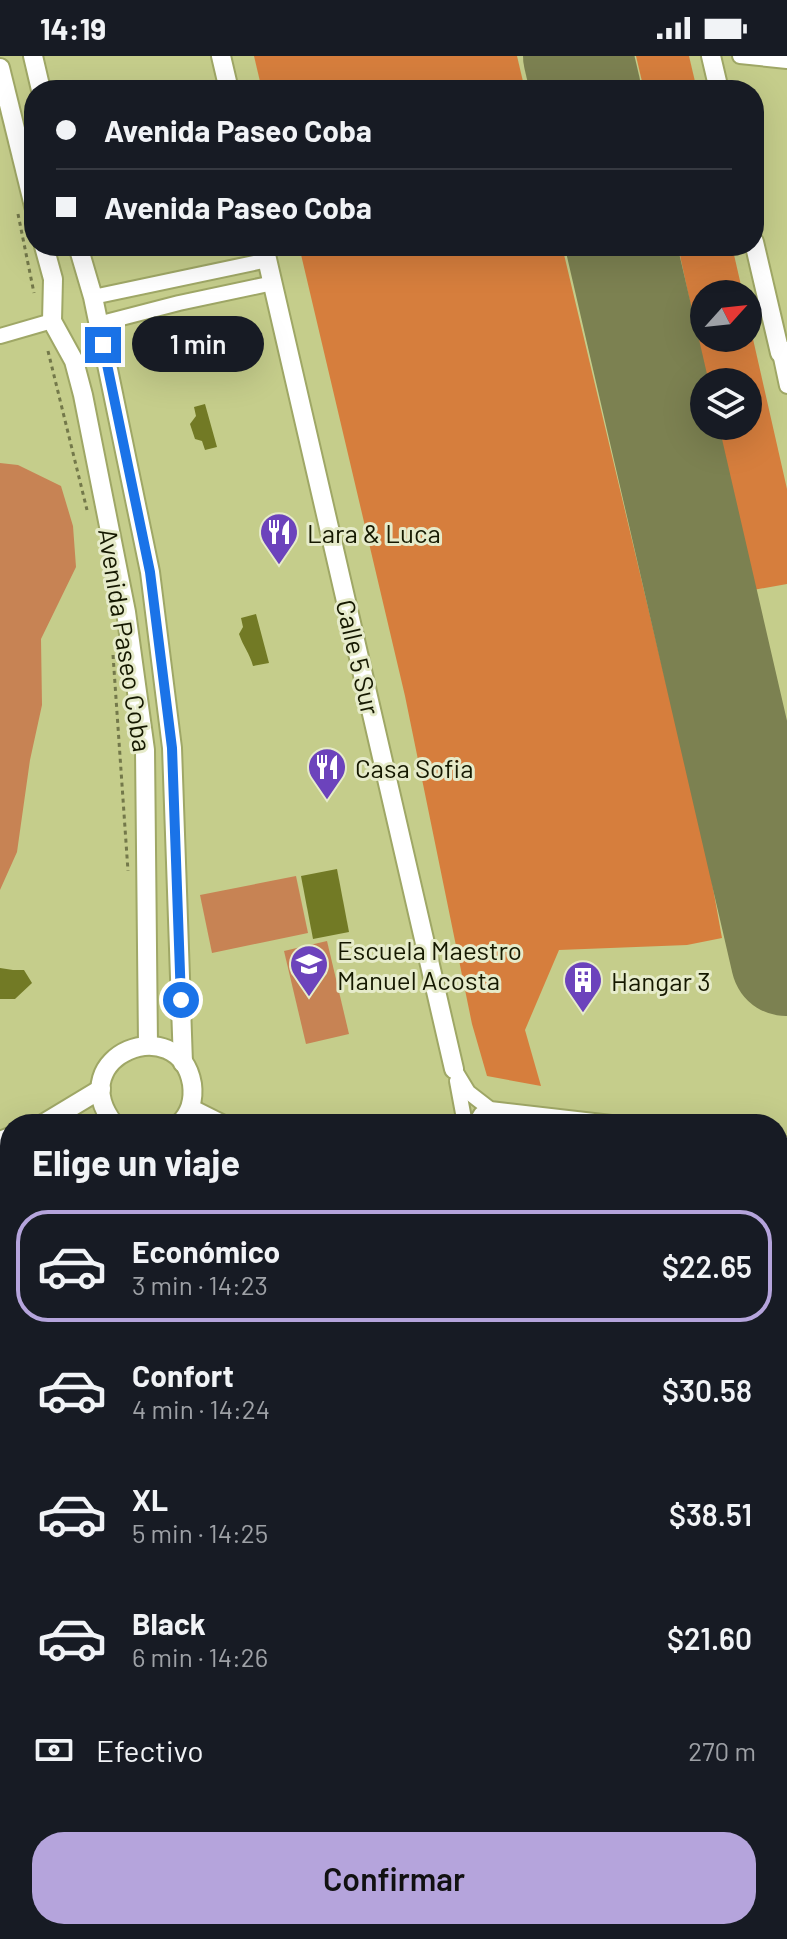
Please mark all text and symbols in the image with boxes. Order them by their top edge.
text: 14:19 [40,10,106,46]
text: Avenida Paseo Coba [104,112,372,148]
text: Avenida Paseo Coba [104,189,372,225]
north arrow [690,280,762,352]
map controls [690,280,762,440]
callout: 1 min [131,317,263,373]
route end [85,327,121,363]
text: 1 min [170,328,226,359]
button: layers [690,368,762,440]
restaurant icon: Lara & Luca [258,511,300,566]
place label: Lara & Luca [307,517,441,548]
street label: Avenida Paseo Coba [93,526,159,754]
street label: Calle 5 Sur [331,596,387,718]
restaurant icon: Casa Sofia [306,746,348,801]
place label: Casa Sofia [355,752,473,783]
place label: Escuela Maestro Manuel Acosta [337,934,522,995]
school or university icon: Escuela Maestro Manuel Acosta [288,943,330,998]
building icon: Hangar 3 [562,959,604,1014]
place label: Hangar 3 [611,965,711,996]
route start [163,982,199,1018]
text: Elige un viaje [32,1140,240,1183]
icon: car [36,1230,108,1302]
text: Económico [132,1233,280,1269]
text: $22.65 [662,1248,752,1284]
text: 3 min · 14:23 [132,1269,268,1300]
icon: car [36,1354,108,1426]
text: Confort [132,1357,234,1393]
text: $30.58 [662,1372,752,1408]
text: 4 min · 14:24 [132,1393,270,1424]
icon: car [36,1478,108,1550]
text: XL [132,1481,168,1517]
text: $38.51 [669,1496,752,1532]
text: 5 min · 14:25 [132,1517,268,1548]
icon: car [36,1602,108,1674]
text: Black [132,1605,206,1641]
text: $21.60 [667,1620,752,1656]
text: 6 min · 14:26 [132,1641,268,1672]
icon: cash [32,1728,76,1772]
text: Efectivo [96,1732,204,1768]
text: 270 m [688,1735,756,1766]
button: Confirmar [32,1832,756,1924]

